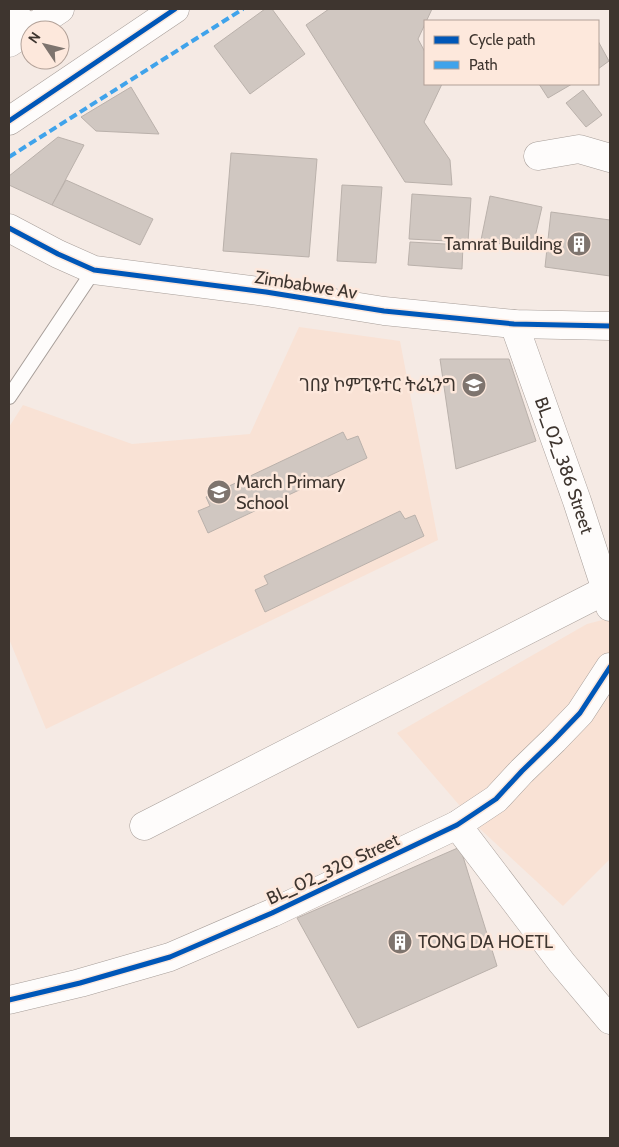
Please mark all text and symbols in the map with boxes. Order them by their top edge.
north arrow [20,20,70,70]
legend [424,20,599,85]
text: N [24,28,45,47]
text: Cycle path [469,31,535,49]
text: Path [469,56,498,74]
building icon: Tamrat Building [566,231,592,257]
place label: Tamrat Building [444,233,563,255]
street label: Zimbabwe Av [253,266,359,304]
school or university icon: ገበያ ኮምፒዩተር ትሬኒንግ [461,372,487,398]
place label: ገበያ ኮምፒዩተር ትሬኒንግ [300,374,456,396]
street label: BL_02_386 Street [530,394,598,537]
place label: March Primary School [236,471,345,514]
school or university icon: March Primary School [206,479,232,505]
street label: BL_02_320 Street [263,829,403,909]
building icon: TONG DA HOETL [387,929,413,955]
place label: TONG DA HOETL [418,931,553,953]

